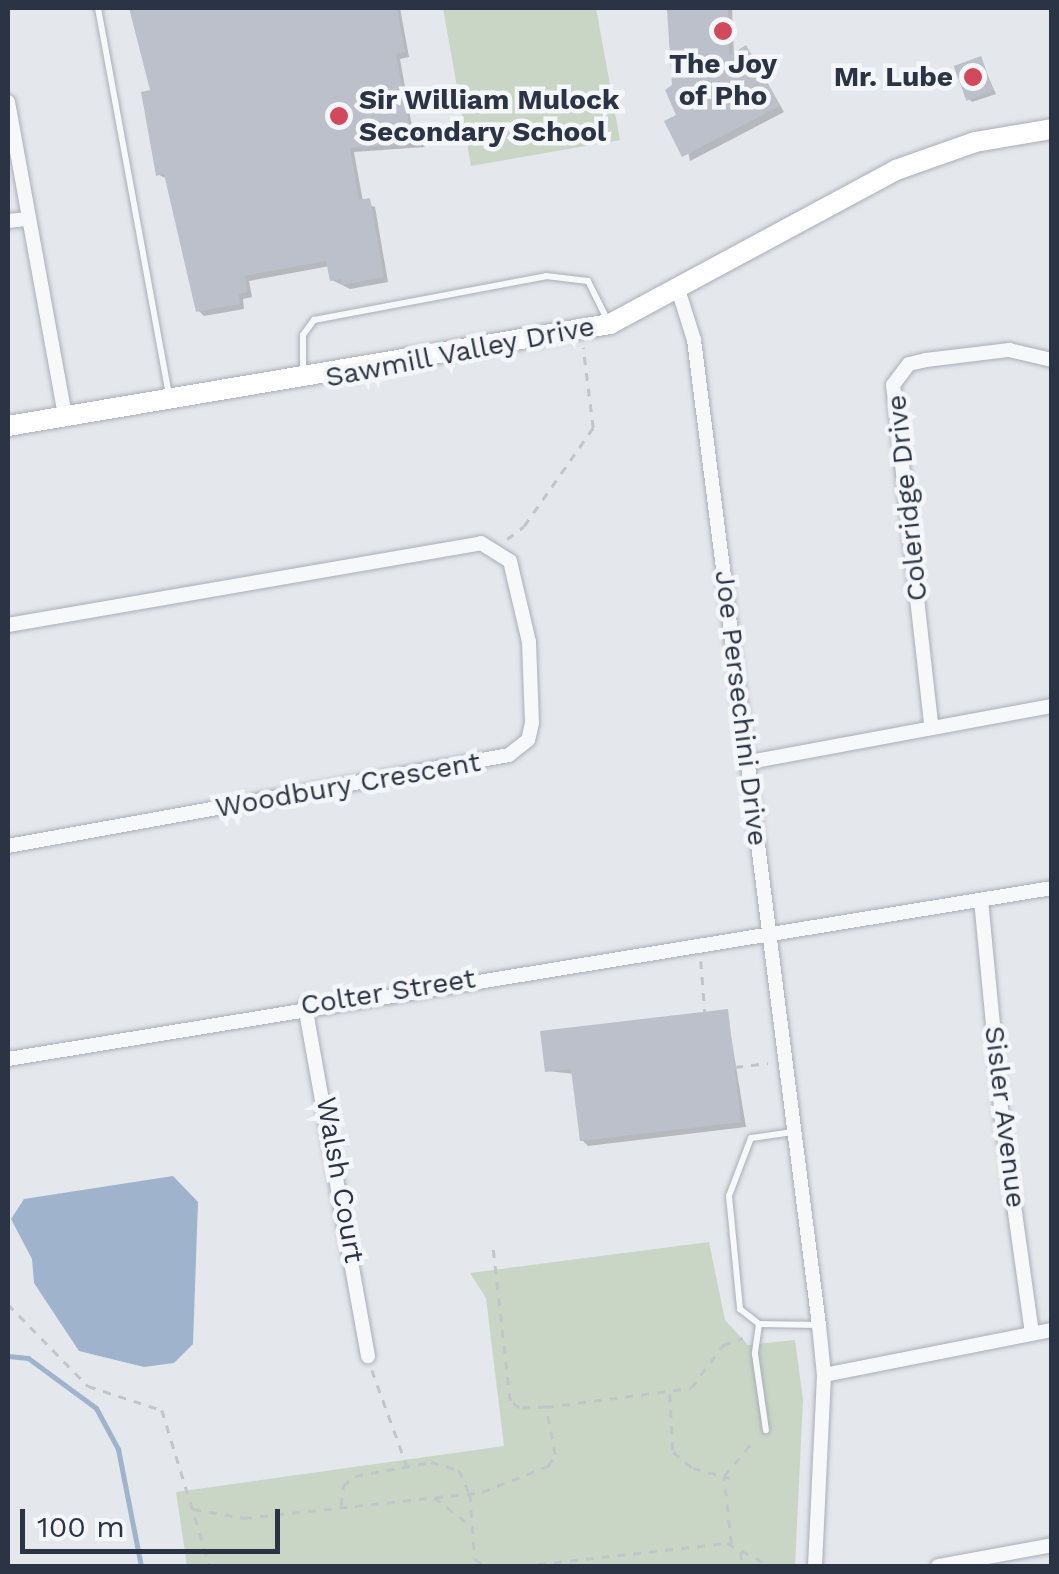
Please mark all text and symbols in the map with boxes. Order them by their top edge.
marker: The Joy of Pho [712,20,734,42]
place label: The Joy of Pho [669,47,777,113]
place label: Mr. Lube [834,60,953,94]
marker: Mr. Lube [962,66,984,88]
place label: Sir William Mulock Secondary School [359,83,620,149]
marker: Sir William Mulock Secondary School [328,105,350,127]
street label: Sawmill Valley Drive [321,309,599,395]
street label: Coleridge Drive [879,393,935,603]
street label: Joe Persechini Drive [707,568,775,848]
street label: Woodbury Crescent [213,745,483,825]
street label: Colter Street [298,962,478,1022]
street label: Sisler Avenue [977,1023,1033,1211]
street label: Walsh Court [309,1095,371,1265]
scale bar [25,1489,285,1551]
text: 100 m [37,1509,125,1544]

